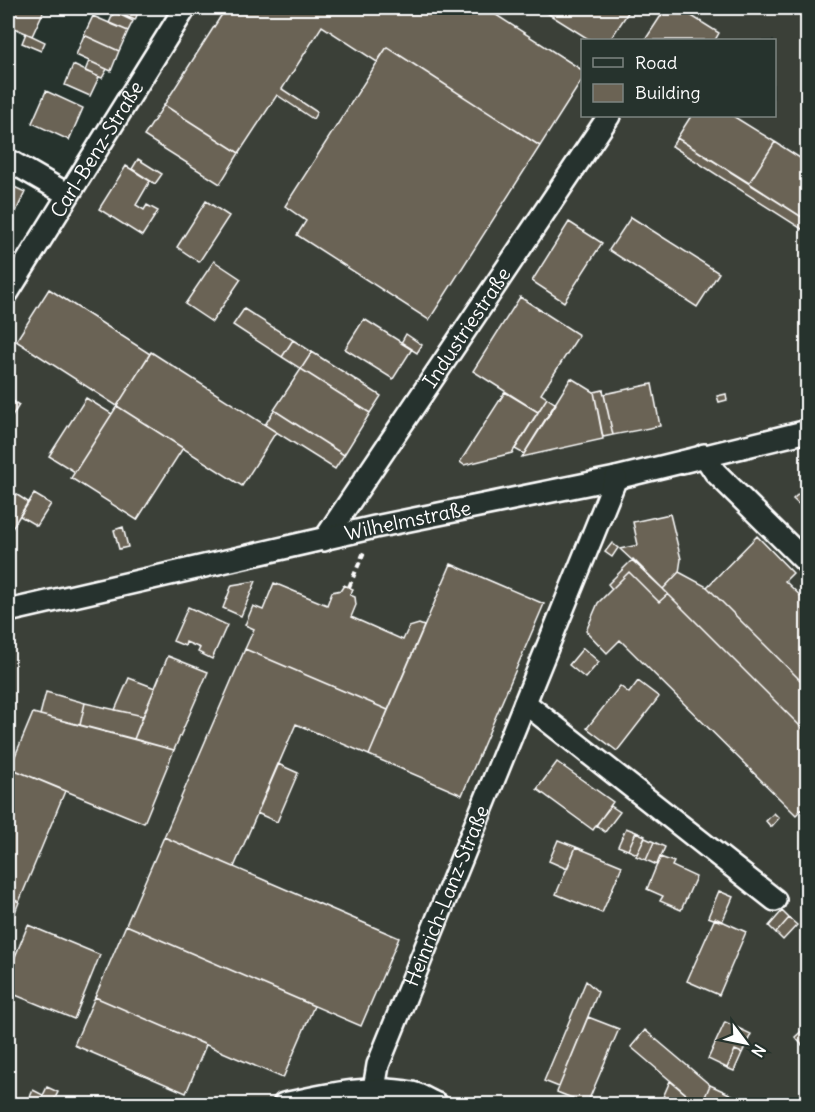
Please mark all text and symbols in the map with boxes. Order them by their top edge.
legend [581,39,776,117]
text: Road [635,51,678,74]
street label: Carl-Benz-Straße [44,76,148,222]
text: Building [635,81,700,104]
street label: Industriestraße [417,262,516,392]
street label: Wilhelmstraße [342,495,473,546]
street label: Heinrich-Lanz-Straße [398,801,494,990]
north arrow [716,1013,776,1073]
text: N [747,1041,770,1061]

